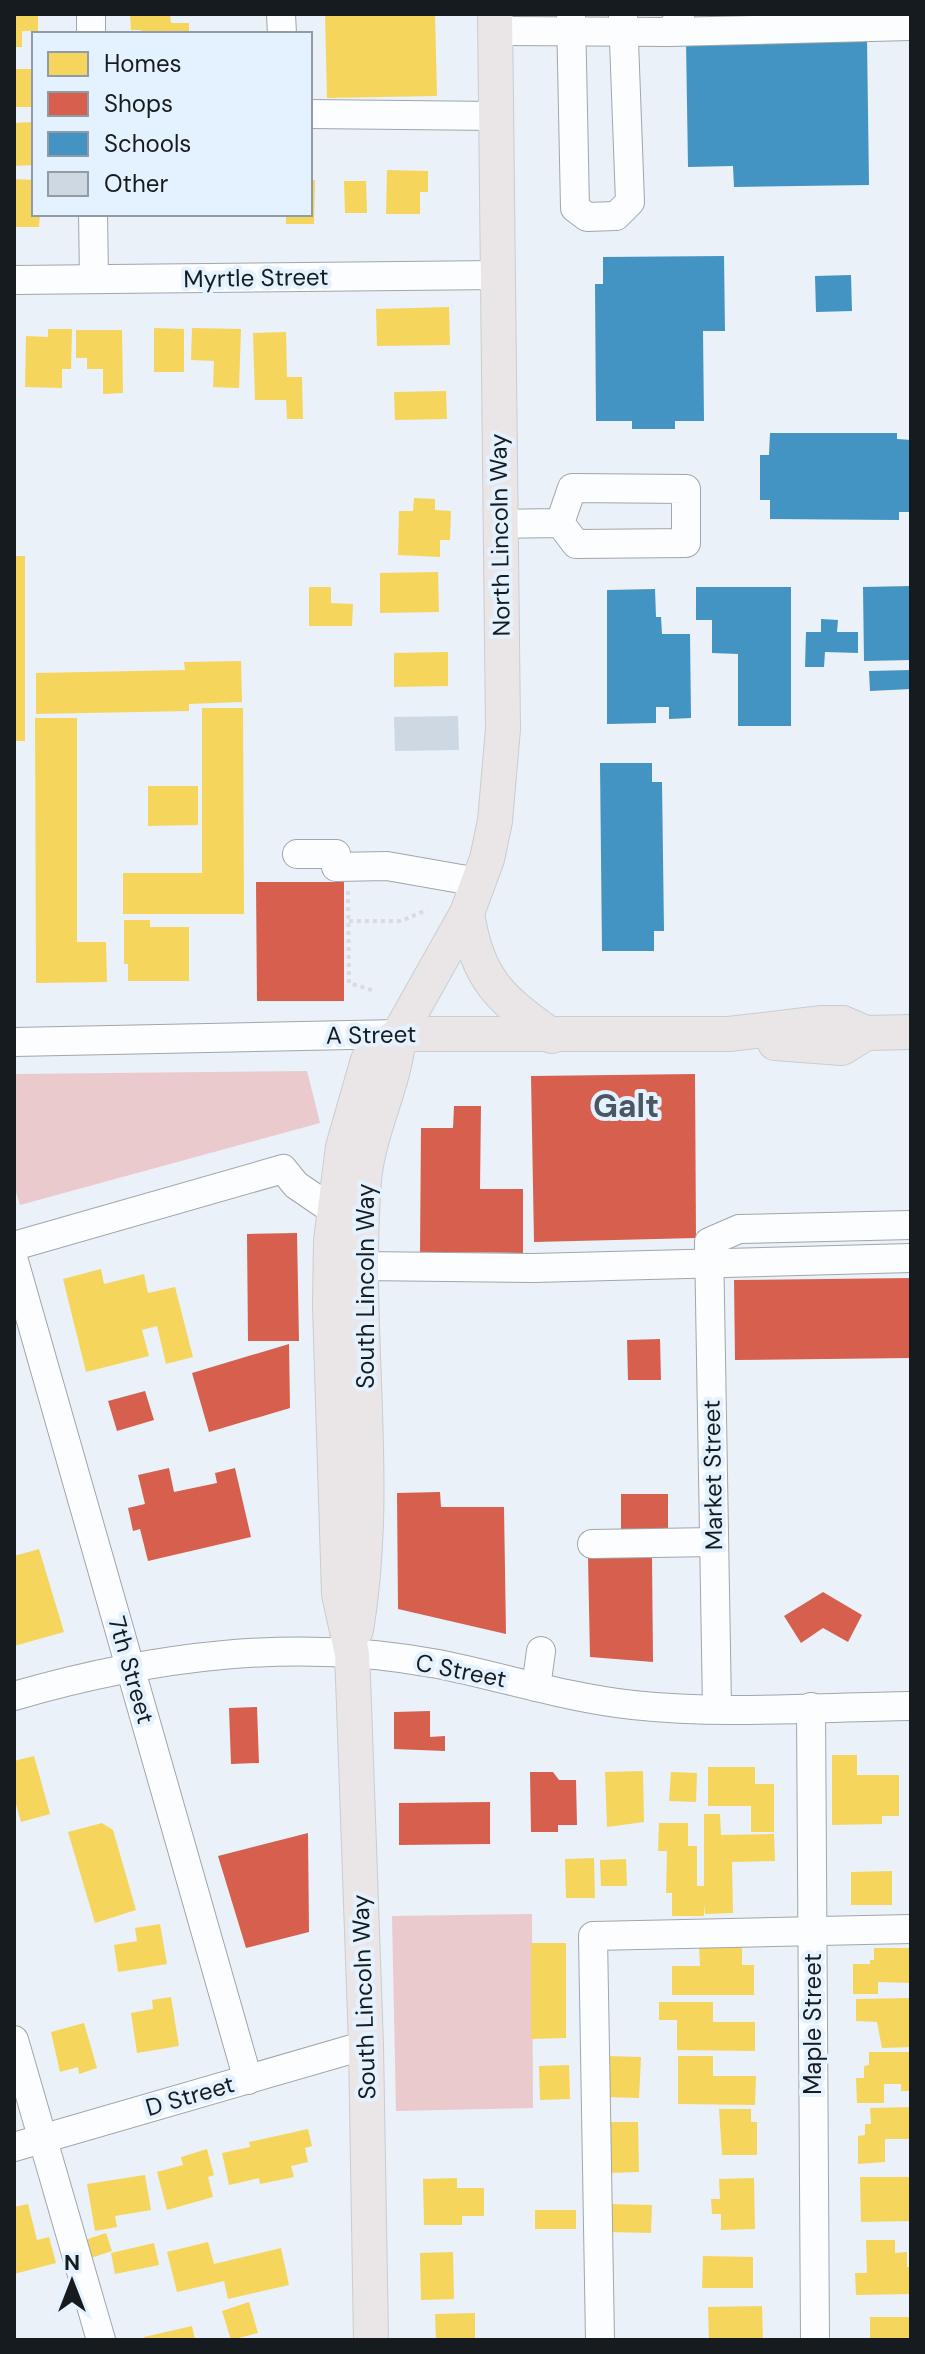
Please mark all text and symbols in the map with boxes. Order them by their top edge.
legend [32,32,312,216]
text: Homes [104,48,182,79]
text: Shops [104,88,173,119]
text: Schools [104,128,191,159]
text: Other [104,168,168,199]
street label: Myrtle Street [183,261,329,294]
street label: North Lincoln Way [482,433,517,637]
street label: A Street [326,1018,416,1051]
district label: Galt [593,1085,659,1127]
street label: South Lincoln Way [350,1183,381,1389]
street label: Market Street [696,1400,729,1550]
street label: 7th Street [101,1613,162,1727]
street label: C Street [413,1647,509,1694]
street label: South Lincoln Way [344,1894,383,2100]
street label: Maple Street [797,1953,828,2095]
street label: D Street [142,2068,238,2123]
north arrow [32,2242,112,2322]
text: N [64,2248,80,2277]

